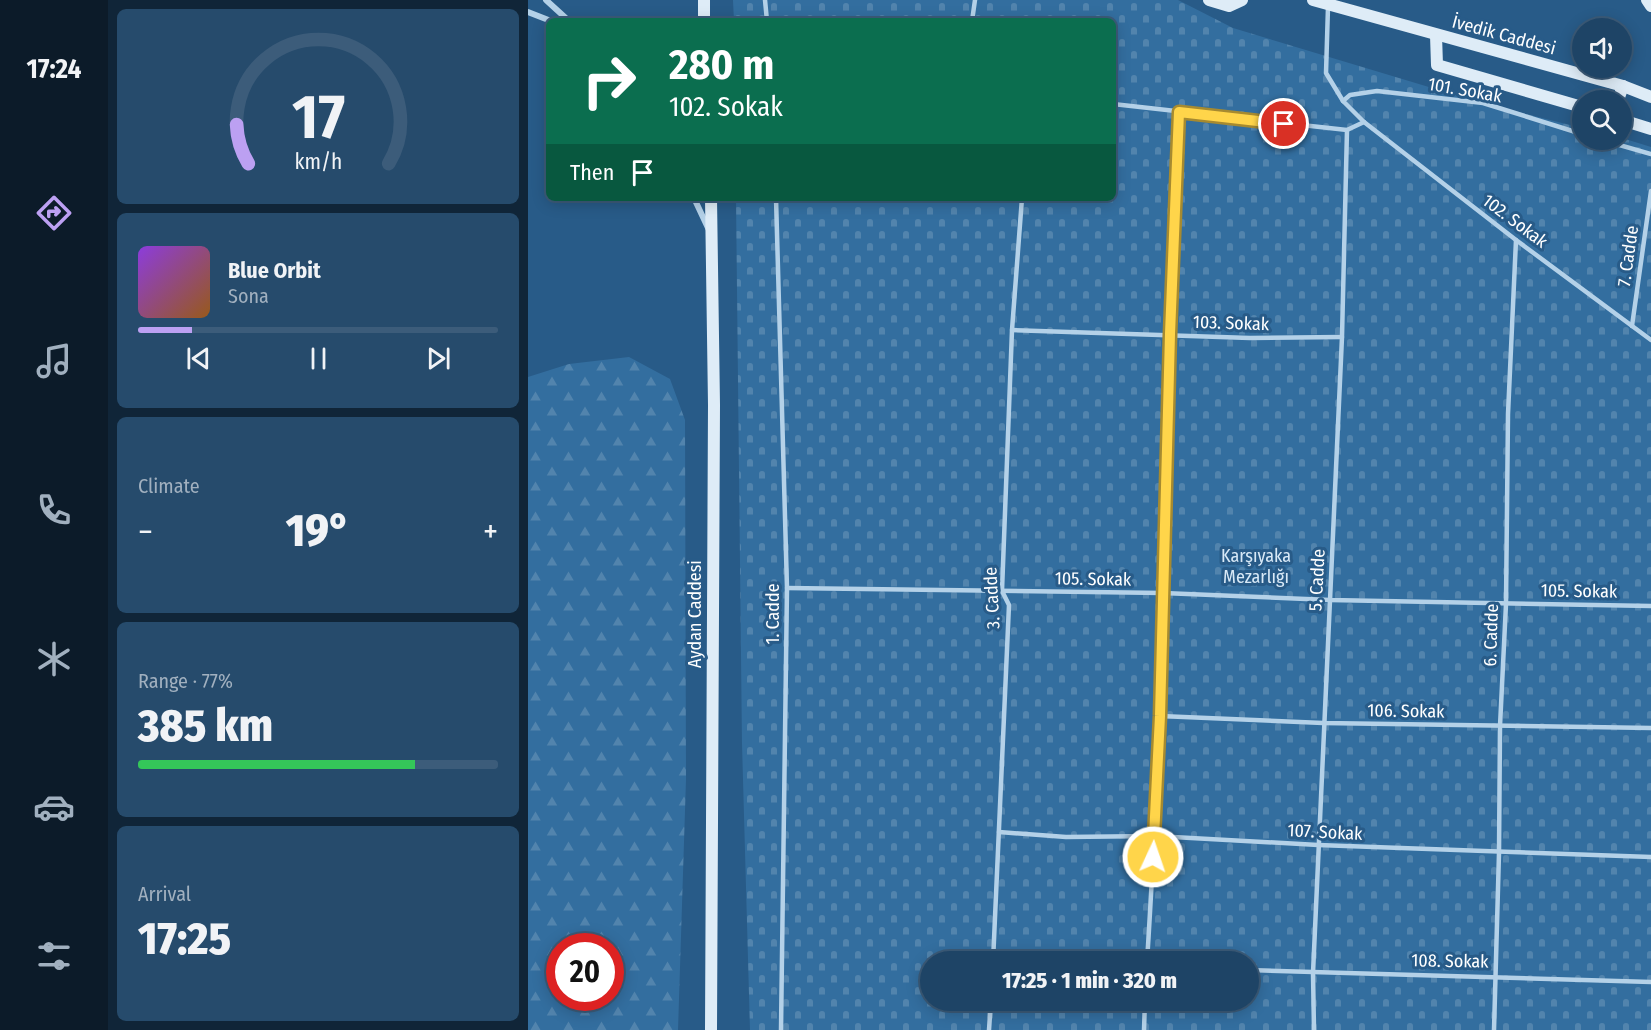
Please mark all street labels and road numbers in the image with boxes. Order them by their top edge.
street label: İvedik Caddesi [1450,11,1558,59]
street label: 101. Sokak [1426,73,1504,107]
street label: 102. Sokak [1478,189,1552,253]
street label: 7. Cadde [1613,224,1643,288]
street label: 103. Sokak [1193,311,1270,335]
street label: 5. Cadde [1304,548,1330,612]
street label: Aydan Caddesi [684,560,706,668]
street label: 3. Cadde [979,566,1005,630]
street label: 105. Sokak [1055,567,1132,591]
street label: 105. Sokak [1541,579,1618,603]
street label: 1. Cadde [762,583,784,645]
street label: 6. Cadde [1479,603,1503,667]
street label: 106. Sokak [1367,699,1445,723]
street label: 107. Sokak [1287,819,1364,845]
street label: 108. Sokak [1411,949,1489,973]

